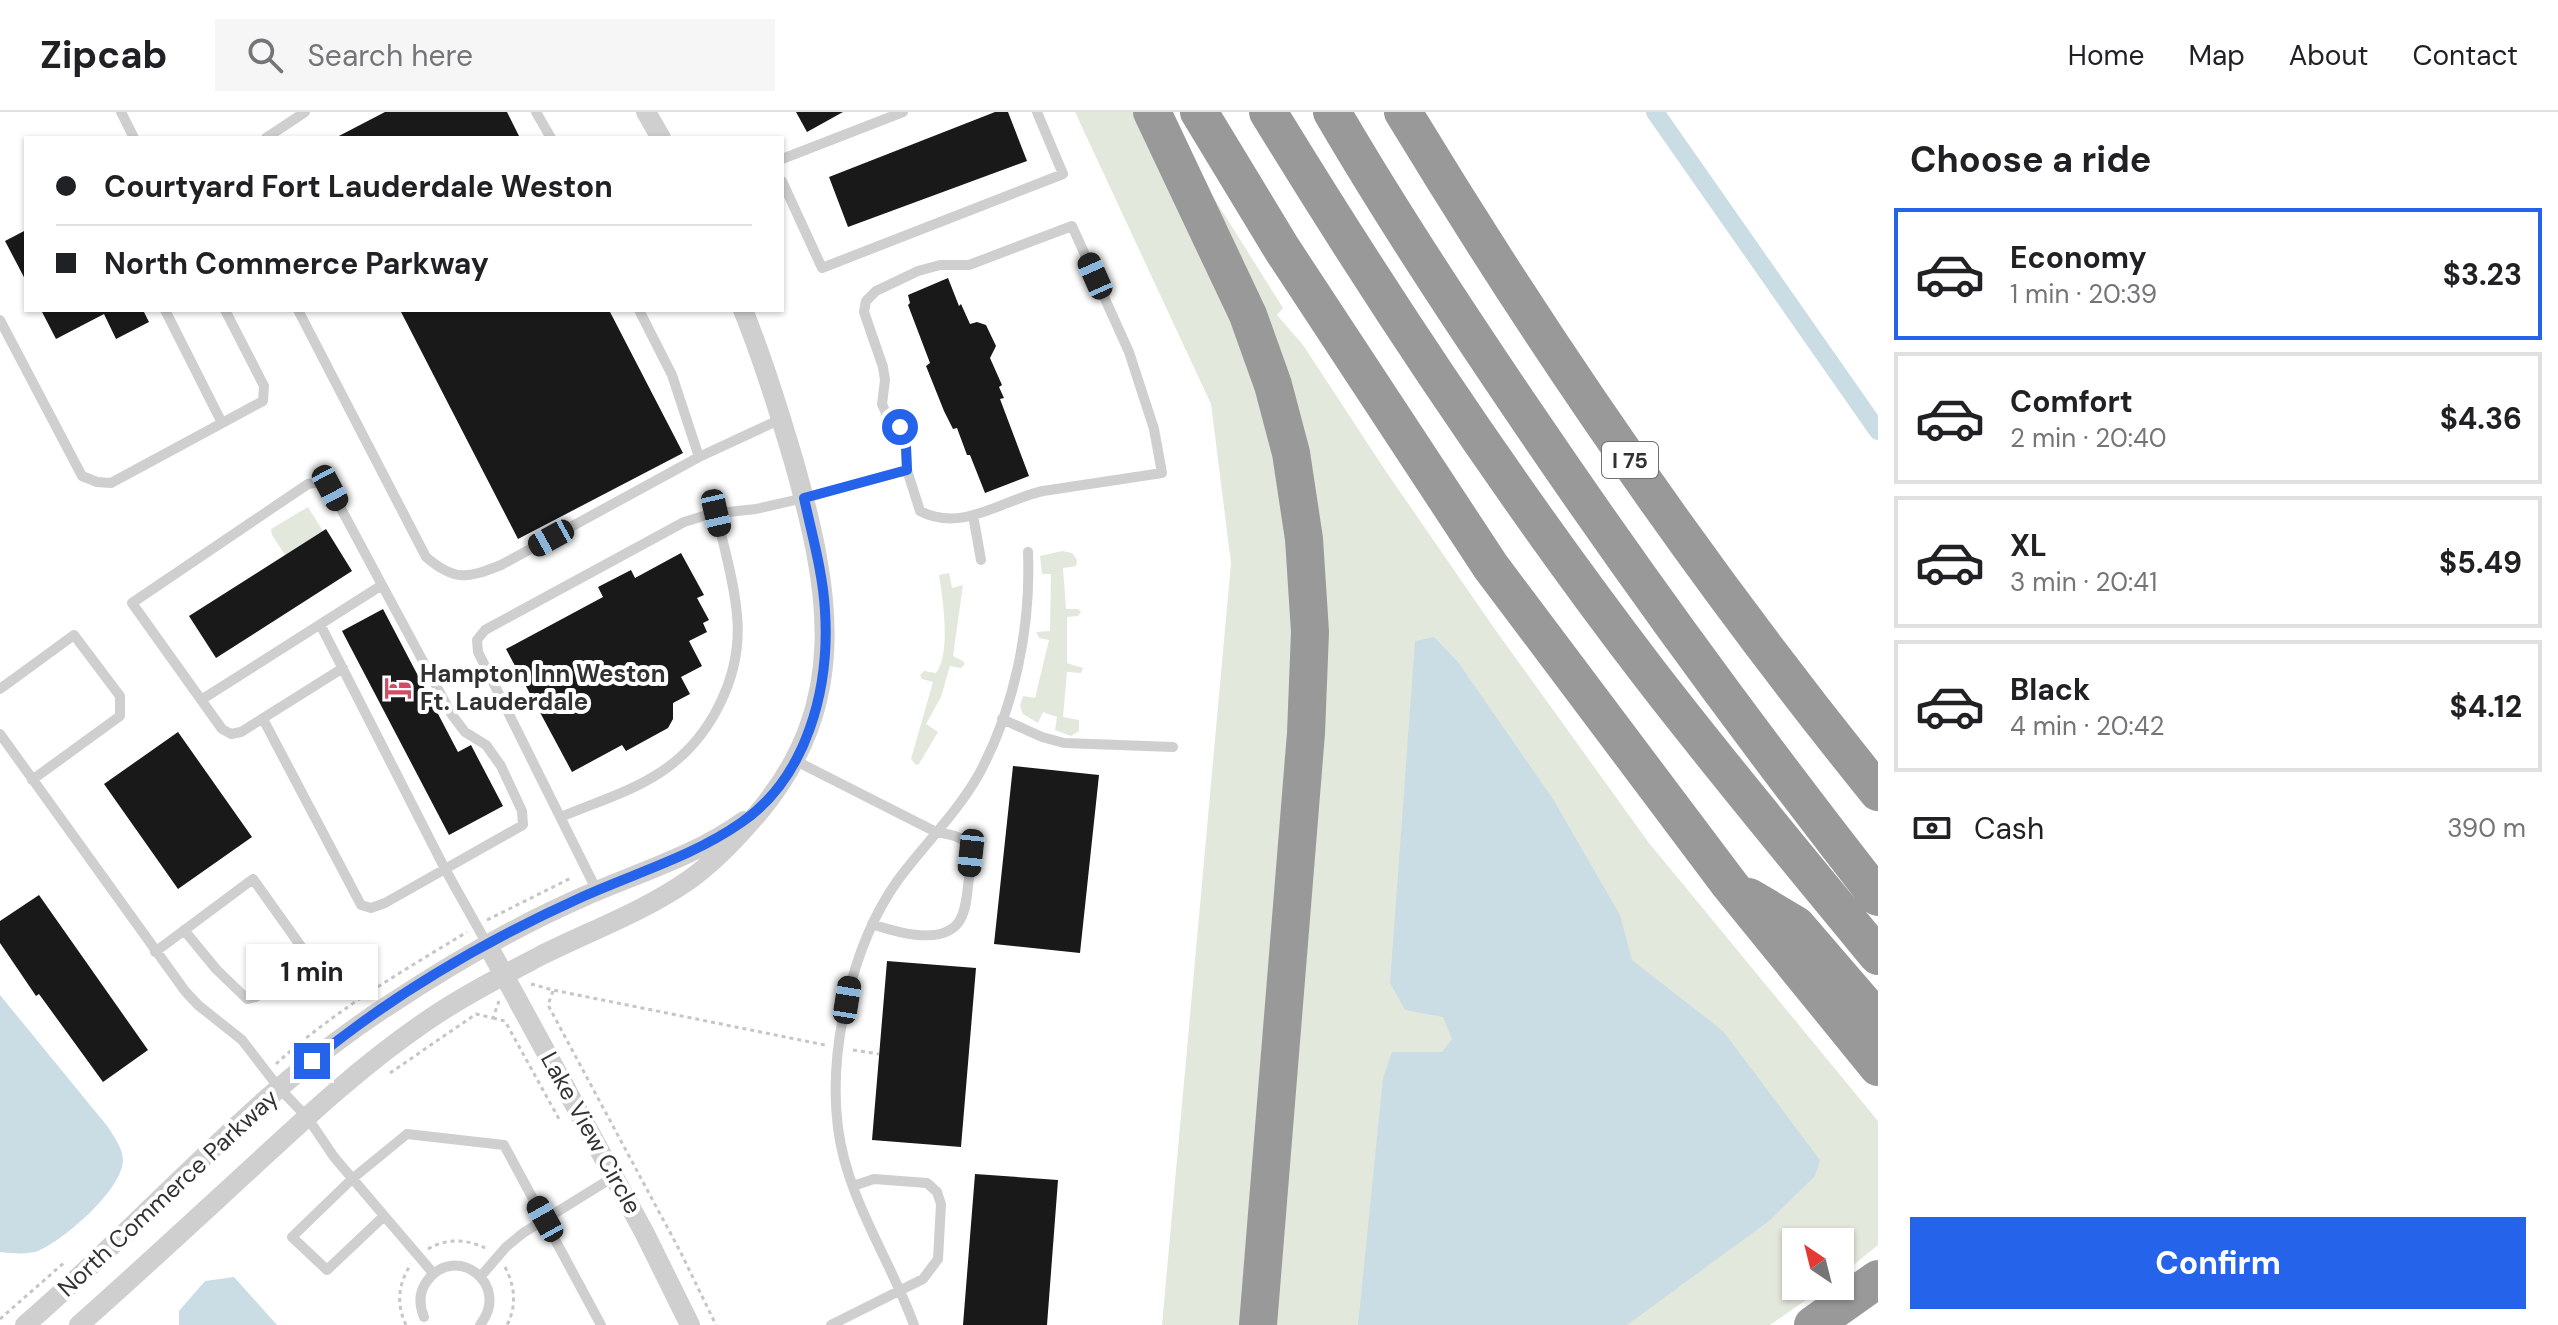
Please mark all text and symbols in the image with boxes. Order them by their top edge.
search box [215,19,775,91]
text: Zipcab [40,30,167,80]
icon: search [243,33,287,77]
text: Search here [307,36,473,75]
text: Home [2068,37,2144,74]
text: Map [2188,37,2245,74]
text: About [2289,37,2368,74]
text: Contact [2412,37,2518,74]
text: Choose a ride [1910,136,2151,183]
text: Courtyard Fort Lauderdale Weston [104,167,613,206]
icon: car [1914,238,1986,310]
text: Economy [2010,238,2147,277]
text: North Commerce Parkway [104,244,489,283]
car [1074,249,1116,303]
text: $3.23 [2443,255,2522,294]
text: 1 min · 20:39 [2010,277,2157,311]
icon: car [1914,382,1986,454]
text: Comfort [2010,382,2133,421]
text: $4.36 [2440,399,2522,438]
route start [882,409,918,445]
text: 2 min · 20:40 [2010,421,2167,455]
road number: I 75 [1602,442,1658,478]
car [308,461,352,515]
car [699,487,733,539]
car [524,516,578,560]
icon: car [1914,526,1986,598]
text: XL [2010,526,2047,565]
text: $5.49 [2439,543,2522,582]
text: 3 min · 20:41 [2010,565,2157,599]
place label: Hampton Inn Weston Ft. Lauderdale [420,658,666,717]
icon: car [1914,670,1986,742]
text: Black [2010,670,2090,709]
hotel icon: Hampton Inn Weston Ft. Lauderdale [383,673,413,703]
text: $4.12 [2450,687,2522,726]
text: 4 min · 20:42 [2010,709,2165,743]
icon: cash [1910,806,1954,850]
text: Cash [1974,809,2044,848]
text: 390 m [2447,811,2526,845]
car [957,828,985,878]
callout: 1 min [246,945,378,1001]
text: 1 min [280,955,344,989]
car [831,974,863,1026]
route end [294,1043,330,1079]
street label: Lake View Circle [534,1046,649,1219]
street label: North Commerce Parkway [51,1082,285,1303]
car [523,1192,567,1246]
button: Confirm [1910,1217,2526,1309]
north arrow [1782,1228,1854,1300]
map controls [1782,1228,1854,1300]

